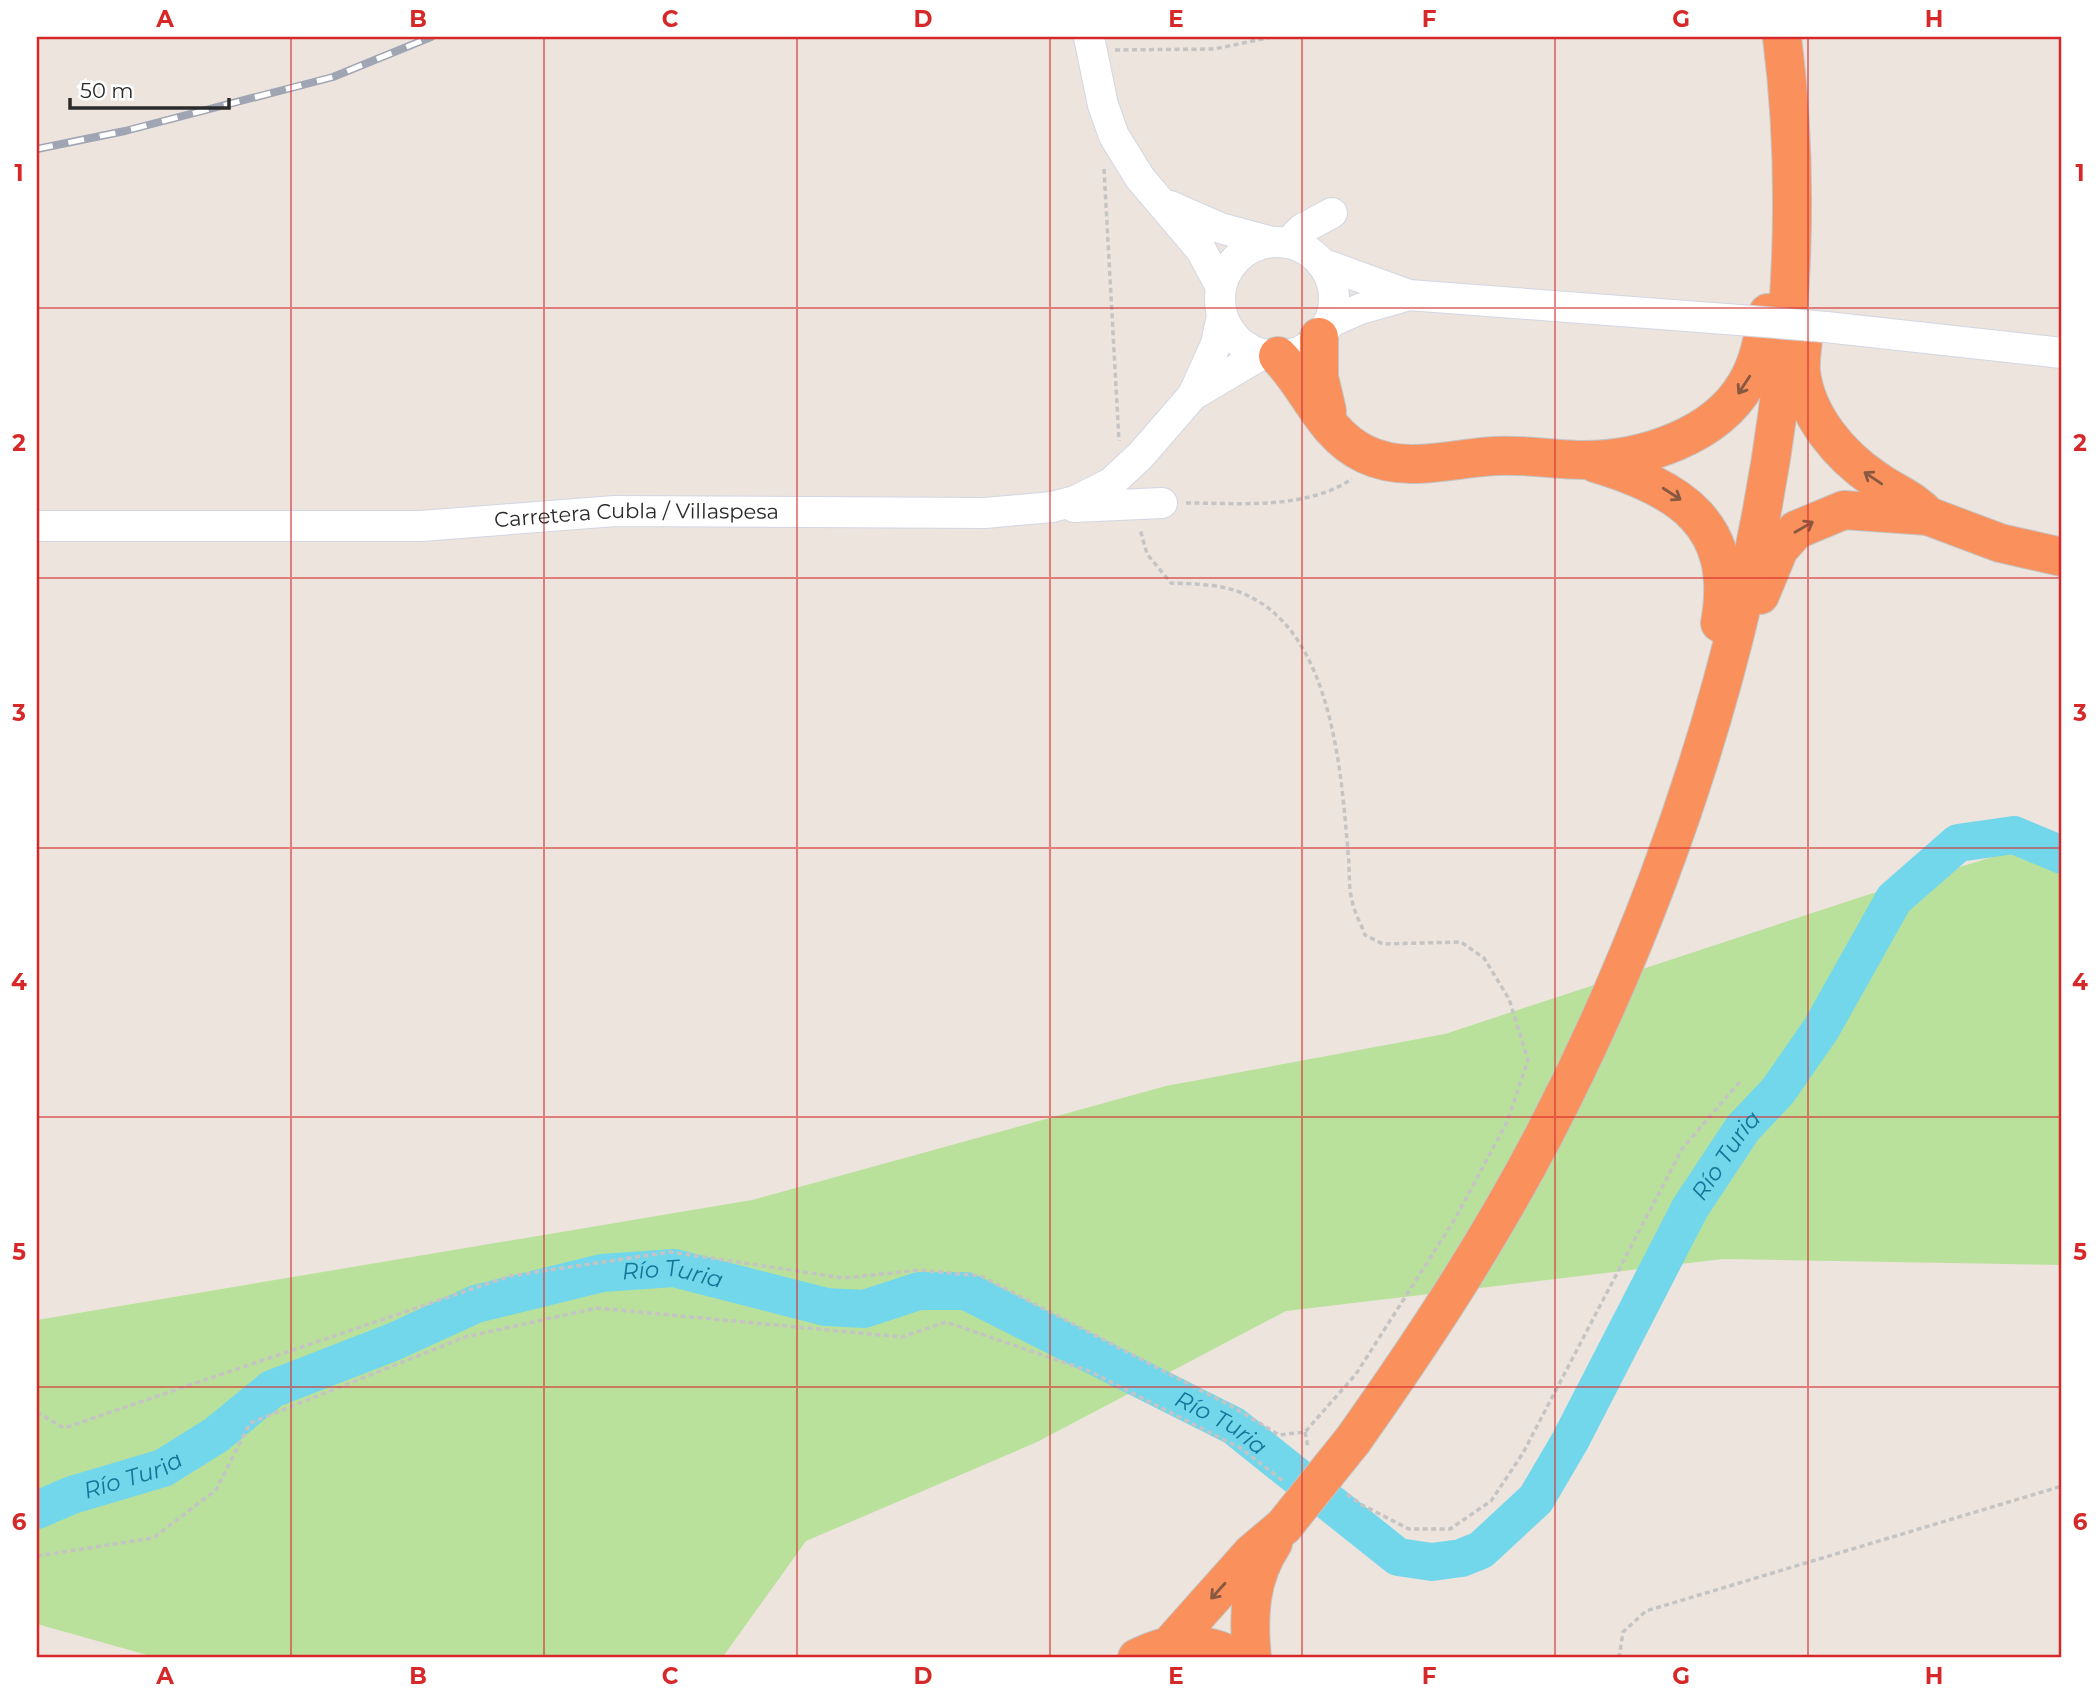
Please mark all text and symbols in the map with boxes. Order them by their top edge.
text: A [155,5,174,33]
text: B [409,5,427,33]
text: C [662,5,679,33]
text: D [914,5,933,33]
text: E [1168,5,1184,33]
text: F [1422,5,1437,33]
text: G [1672,5,1690,33]
text: H [1925,5,1943,33]
scale bar [70,66,229,110]
text: 50 m [80,78,134,103]
text: 1 [14,159,24,187]
text: 1 [2075,159,2085,187]
one-way arrow [1737,375,1752,394]
text: 2 [12,429,26,457]
text: 2 [2073,429,2087,457]
one-way arrow [1864,471,1883,485]
one-way arrow [1662,487,1682,501]
street label: Carretera Cubla / Villaspesa [493,498,779,532]
one-way arrow [1794,519,1814,533]
text: 3 [11,699,26,727]
text: 3 [2072,699,2087,727]
text: 4 [11,968,27,996]
text: 4 [2072,968,2088,996]
water label: Río Turia [1685,1105,1766,1205]
text: 5 [12,1238,26,1266]
text: 5 [2073,1238,2087,1266]
water label: Río Turia [621,1254,726,1294]
water label: Río Turia [1170,1385,1273,1461]
water label: Río Turia [80,1445,188,1505]
text: 6 [12,1508,27,1536]
text: 6 [2073,1508,2088,1536]
one-way arrow [1210,1582,1226,1600]
text: A [155,1662,174,1690]
text: B [409,1662,427,1690]
text: C [662,1662,679,1690]
text: D [914,1662,933,1690]
text: E [1168,1662,1184,1690]
text: F [1422,1662,1437,1690]
text: G [1672,1662,1690,1690]
text: H [1925,1662,1943,1690]

